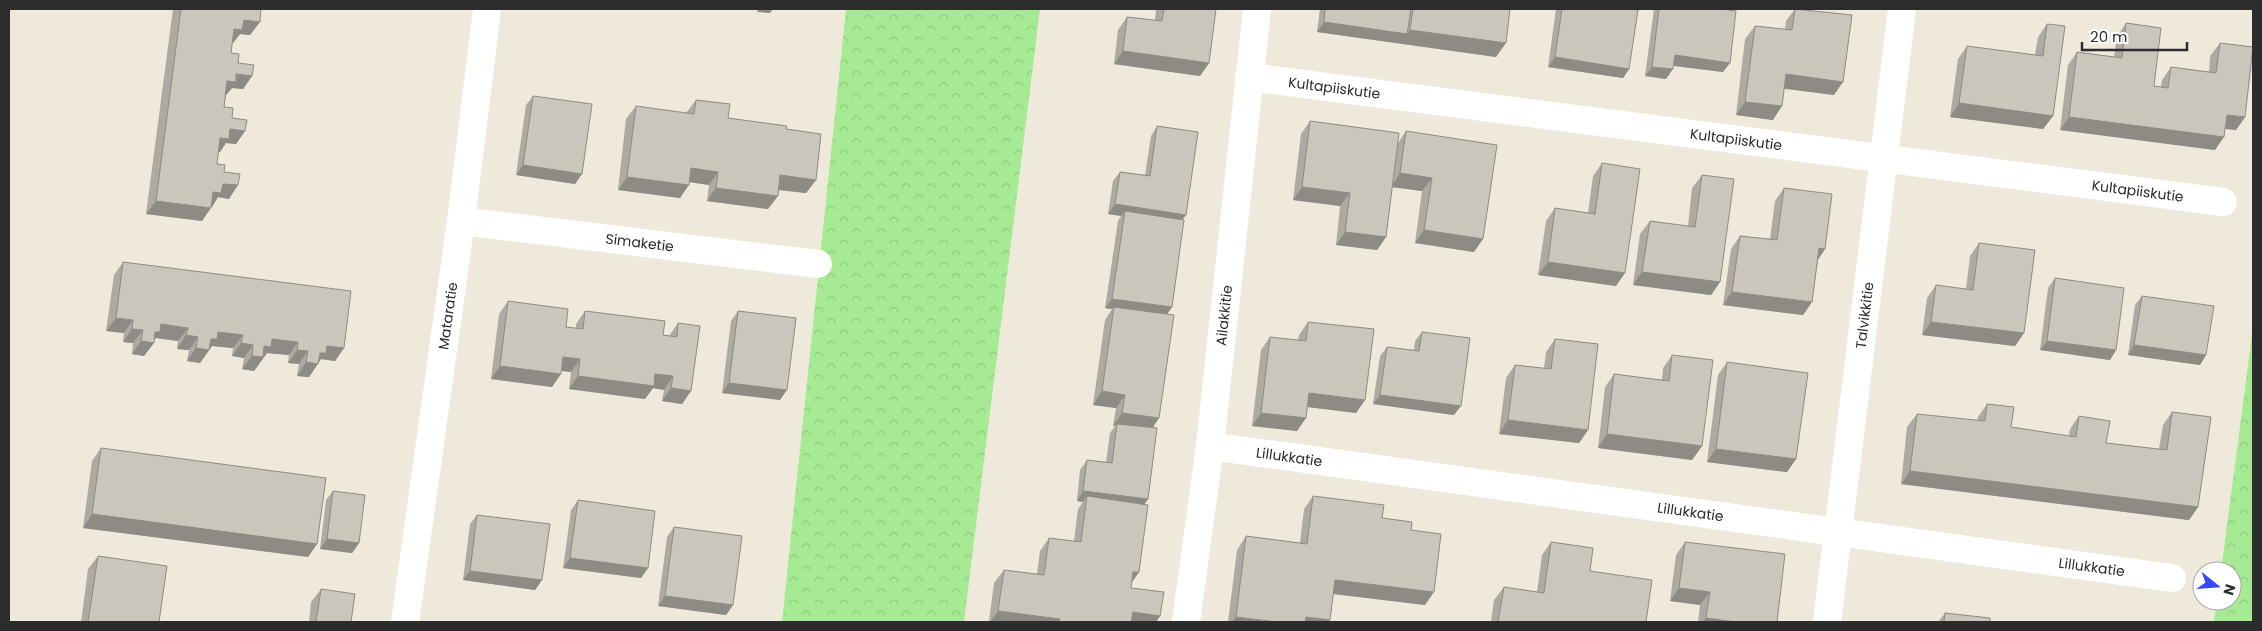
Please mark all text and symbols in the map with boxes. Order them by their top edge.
scale bar [2082,20,2187,52]
text: 20 m [2090,26,2128,47]
street label: Kultapiiskutie [1287,72,1382,104]
street label: Kultapiiskutie [1689,124,1783,155]
street label: Kultapiiskutie [2091,175,2185,207]
street label: Simaketie [604,228,675,257]
street label: Mataratie [433,281,462,351]
street label: Talvikkitie [1851,281,1879,350]
street label: Ailakkitie [1211,284,1237,347]
street label: Lillukkatie [1255,442,1324,471]
street label: Lillukkatie [1656,498,1725,526]
street label: Lillukkatie [2057,553,2126,581]
north arrow [2192,561,2242,611]
text: N [2218,582,2241,598]

